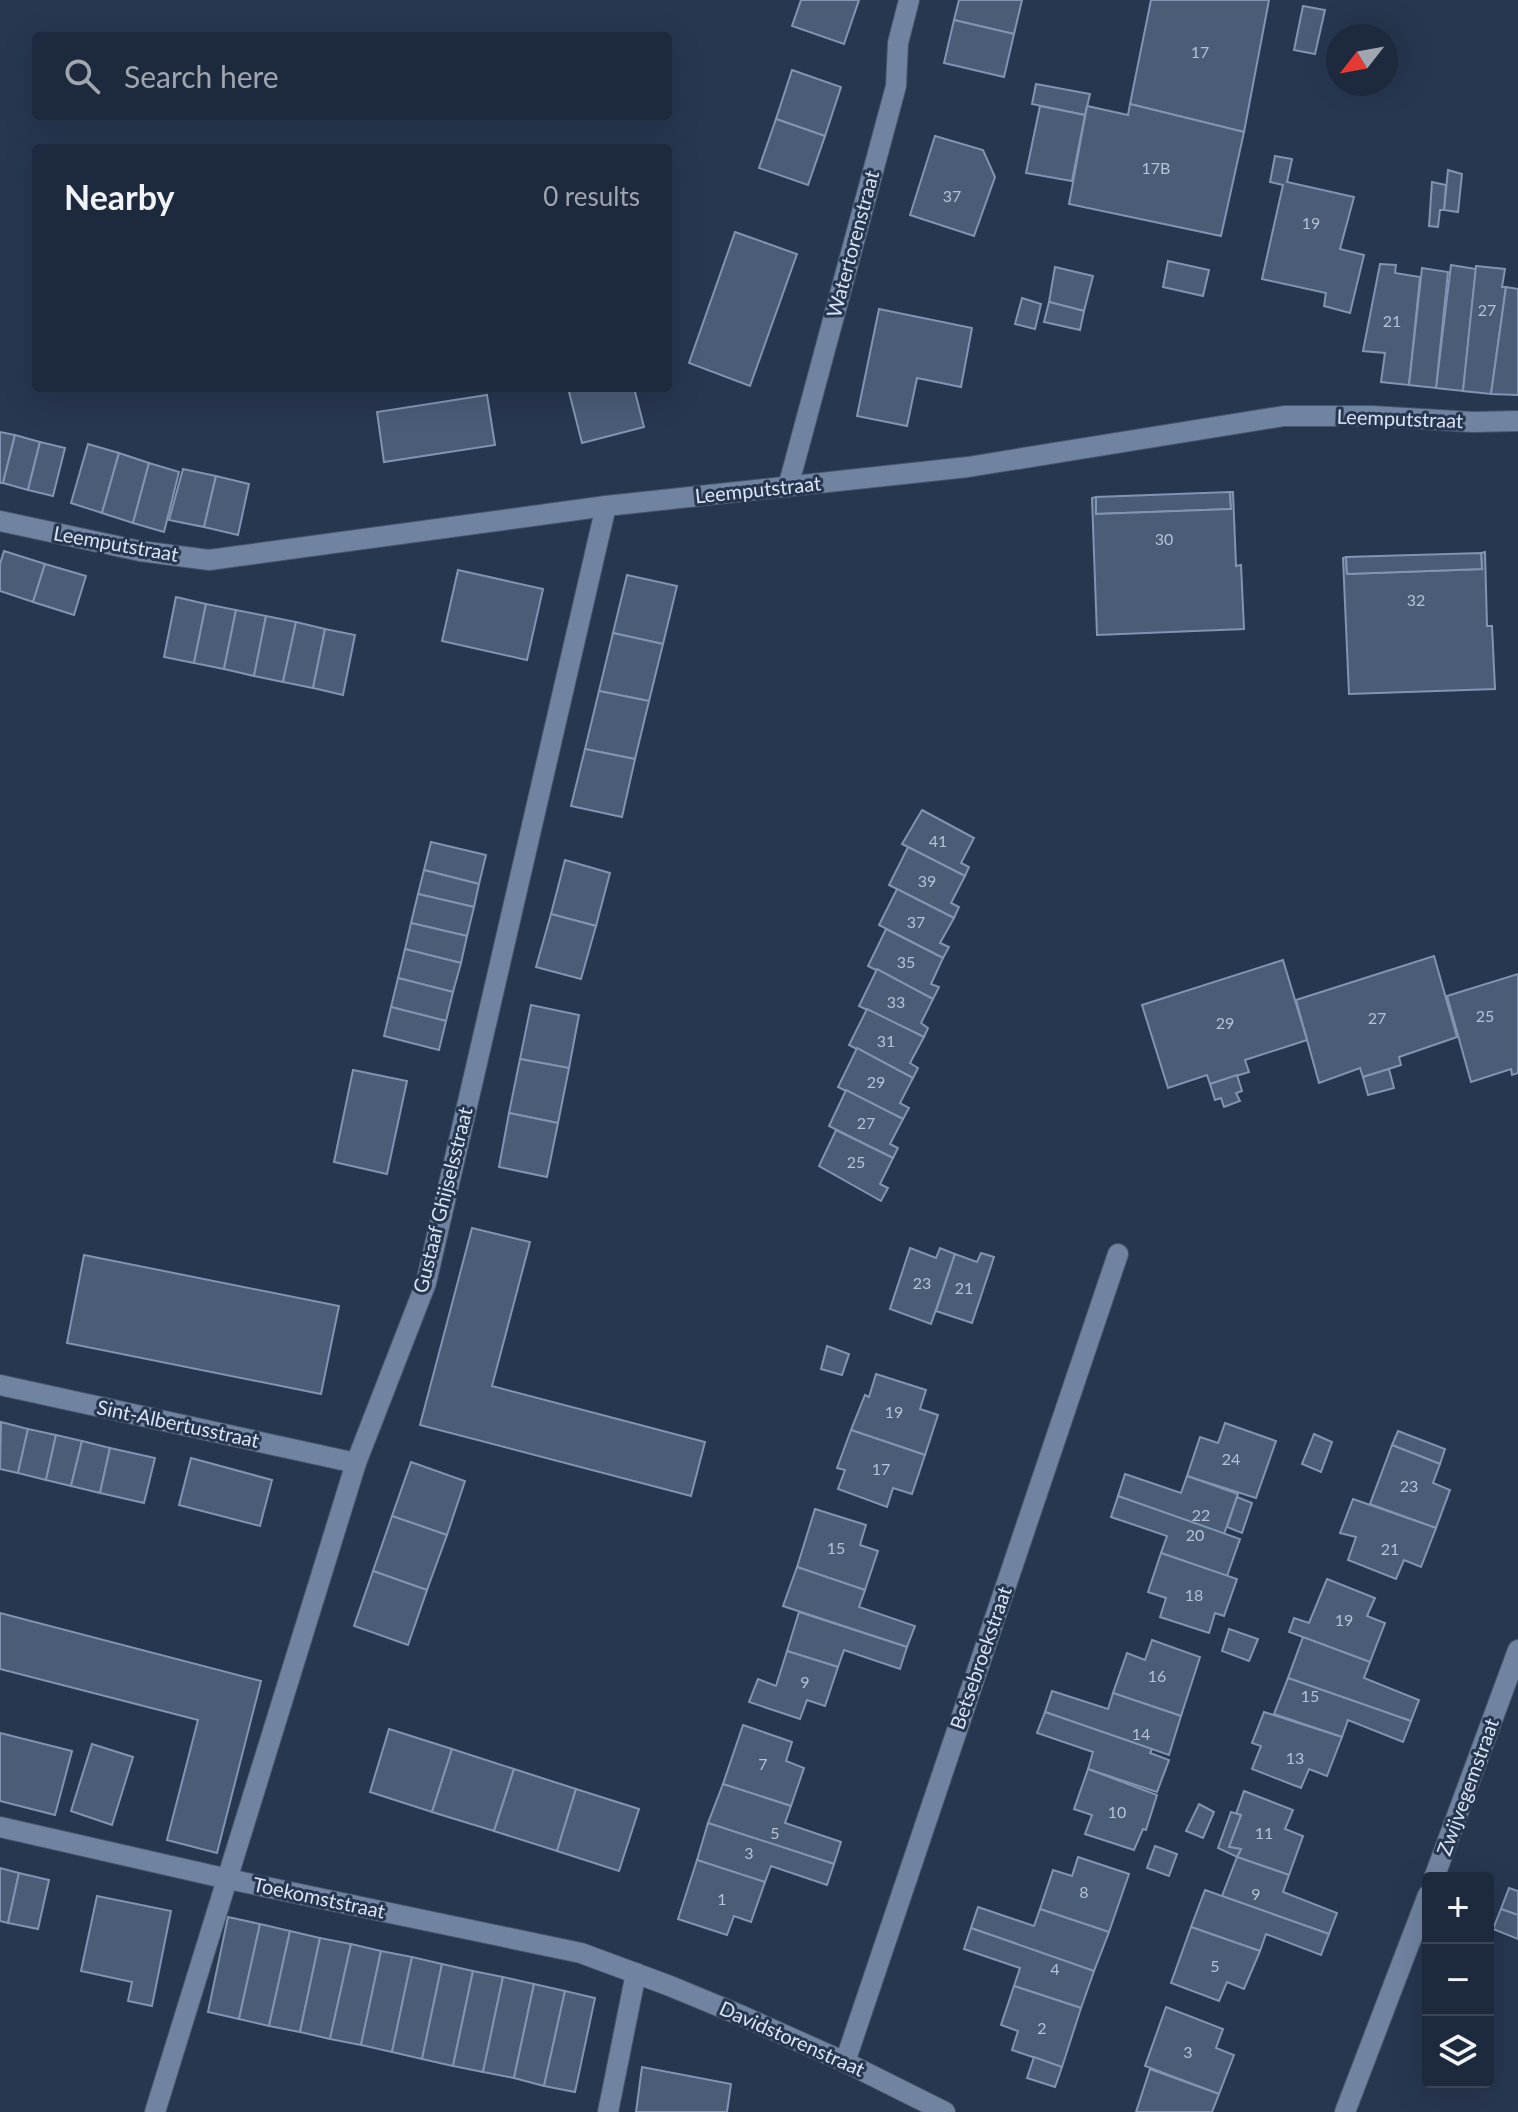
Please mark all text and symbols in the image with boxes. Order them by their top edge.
north arrow [1326,24,1398,96]
search box [32,32,672,120]
house number: 17 [1191,42,1209,61]
icon: search [60,54,104,98]
text: Search here [124,58,279,94]
house number: 17B [1142,158,1170,177]
street label: Watertorenstraat [821,168,883,320]
text: Nearby [64,176,175,217]
text: 0 results [543,180,640,212]
house number: 37 [943,186,961,205]
house number: 19 [1302,213,1320,232]
house number: 27 [1478,300,1496,319]
house number: 21 [1383,311,1401,330]
street label: Leemputstraat [1336,404,1464,432]
street label: Leemputstraat [694,470,822,508]
street label: Leemputstraat [52,520,181,566]
house number: 30 [1155,529,1173,548]
house number: 32 [1407,590,1425,609]
house number: 41 [929,831,947,850]
house number: 39 [918,871,936,890]
house number: 37 [907,912,925,931]
house number: 35 [897,952,915,971]
house number: 33 [887,992,905,1011]
house number: 25 [1476,1006,1494,1025]
house number: 27 [1368,1008,1386,1027]
house number: 29 [1216,1013,1234,1032]
house number: 31 [877,1031,895,1050]
house number: 29 [867,1072,885,1091]
street label: Gustaaf Ghijselsstraat [407,1104,477,1295]
house number: 27 [857,1113,875,1132]
house number: 25 [847,1152,865,1171]
house number: 23 [913,1273,931,1292]
house number: 21 [955,1278,973,1297]
street label: Sint-Albertusstraat [95,1394,262,1452]
house number: 19 [885,1402,903,1421]
house number: 24 [1222,1449,1240,1468]
house number: 17 [872,1459,890,1478]
house number: 23 [1400,1476,1418,1495]
house number: 22 [1192,1505,1210,1524]
house number: 20 [1186,1525,1204,1544]
house number: 15 [827,1538,845,1557]
house number: 21 [1381,1539,1399,1558]
street label: Betsebroekstraat [944,1583,1016,1732]
house number: 18 [1185,1585,1203,1604]
house number: 19 [1335,1610,1353,1629]
house number: 16 [1148,1666,1166,1685]
house number: 9 [800,1672,810,1691]
house number: 15 [1301,1686,1319,1705]
street label: Zwijvegemstraat [1431,1715,1503,1859]
house number: 14 [1132,1724,1150,1743]
house number: 13 [1286,1748,1304,1767]
house number: 7 [758,1754,768,1773]
house number: 10 [1108,1802,1126,1821]
house number: 5 [770,1823,780,1842]
house number: 11 [1255,1823,1273,1842]
house number: 3 [744,1843,754,1862]
street label: Toekomststraat [251,1871,387,1923]
map controls [1422,1872,1494,2088]
button: + [1422,1872,1494,1944]
house number: 8 [1079,1882,1089,1901]
house number: 9 [1251,1884,1261,1903]
house number: 1 [717,1889,727,1908]
button: − [1422,1944,1494,2016]
house number: 5 [1210,1956,1220,1975]
house number: 4 [1050,1959,1060,1978]
street label: Davidstorenstraat [716,1995,869,2081]
button: layers [1422,2016,1494,2088]
house number: 2 [1037,2018,1047,2037]
house number: 3 [1183,2042,1193,2061]

